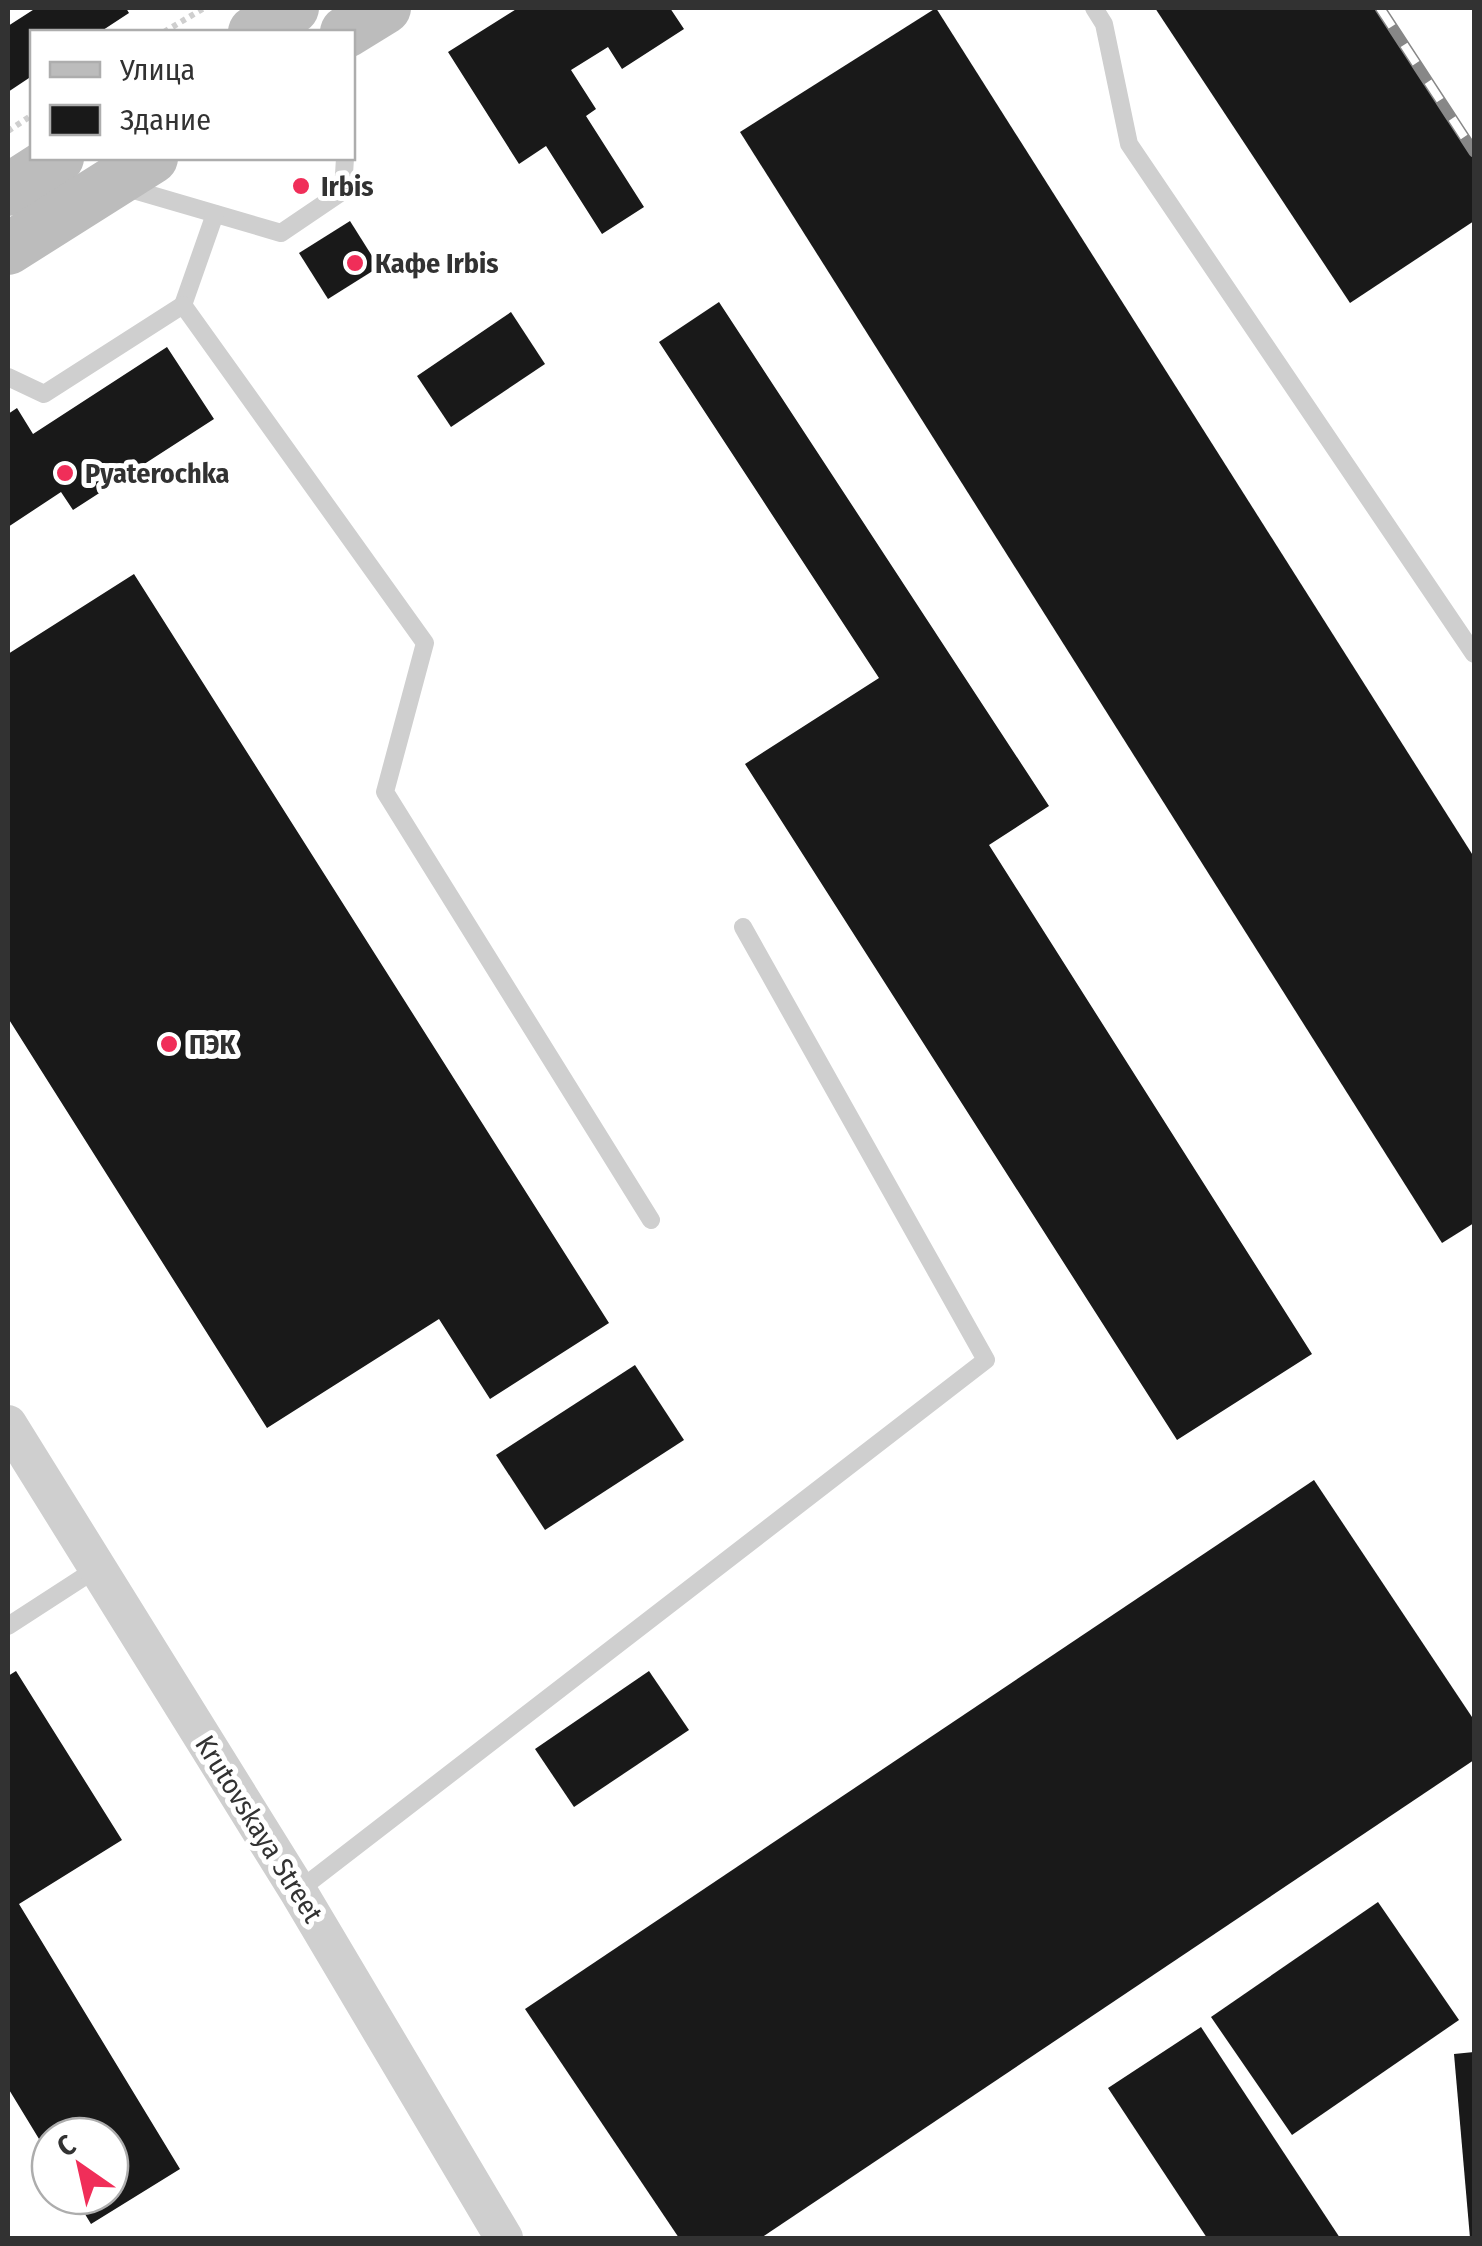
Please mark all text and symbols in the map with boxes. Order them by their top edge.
legend [30,30,355,160]
text: Улица [119,52,195,88]
text: Здание [120,102,211,138]
place label: Irbis [321,170,374,203]
marker: Irbis [290,175,312,197]
place label: Кафе Irbis [375,247,499,280]
marker: Кафе Irbis [344,252,366,274]
place label: Pyaterochka [85,457,230,490]
marker: Pyaterochka [54,462,76,484]
place label: ПЭК [189,1028,237,1061]
marker: ПЭК [158,1033,180,1055]
street label: Krutovskaya Street [188,1730,330,1929]
north arrow [30,2116,130,2216]
text: С [51,2128,82,2163]

